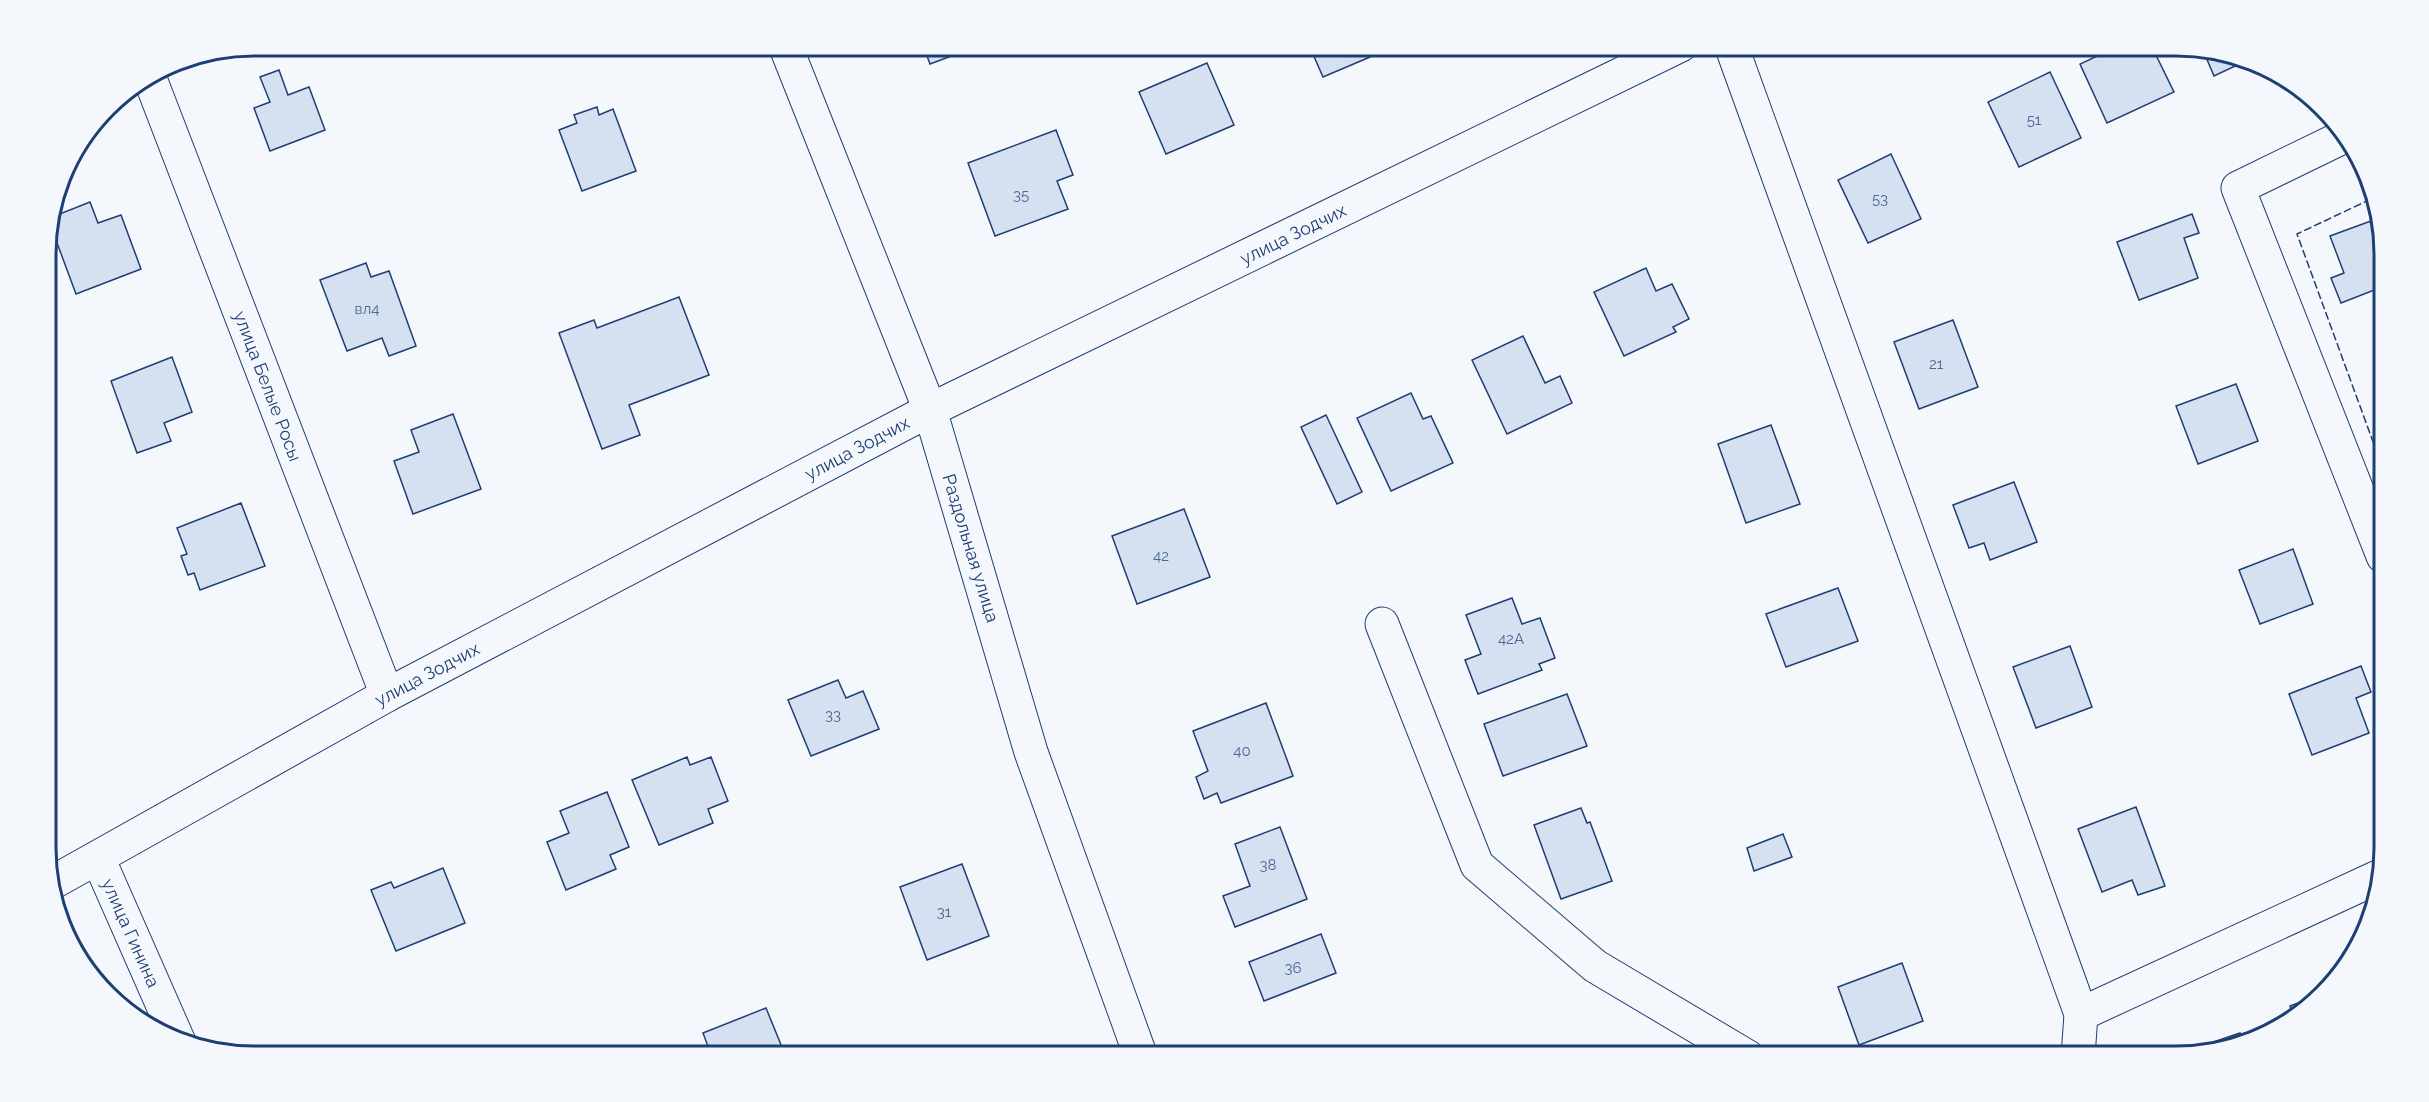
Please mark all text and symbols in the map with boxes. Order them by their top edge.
house number: 51 [2027,111,2042,129]
house number: 35 [1013,186,1029,204]
house number: 53 [1872,190,1888,208]
street label: улица Зодчих [1236,199,1350,269]
house number: вл4 [355,300,379,318]
street label: улица Белые Росы [230,308,306,464]
house number: 21 [1929,355,1944,373]
street label: улица Зодчих [801,412,913,484]
street label: Раздольная улица [938,471,1004,625]
house number: 42 [1153,547,1169,565]
house number: 42А [1498,630,1524,648]
street label: улица Зодчих [371,638,483,710]
house number: 33 [825,706,841,724]
house number: 40 [1233,742,1251,760]
house number: 38 [1260,856,1277,874]
street label: улица Гинина [98,875,164,991]
house number: 31 [937,903,952,921]
house number: 36 [1284,959,1302,977]

